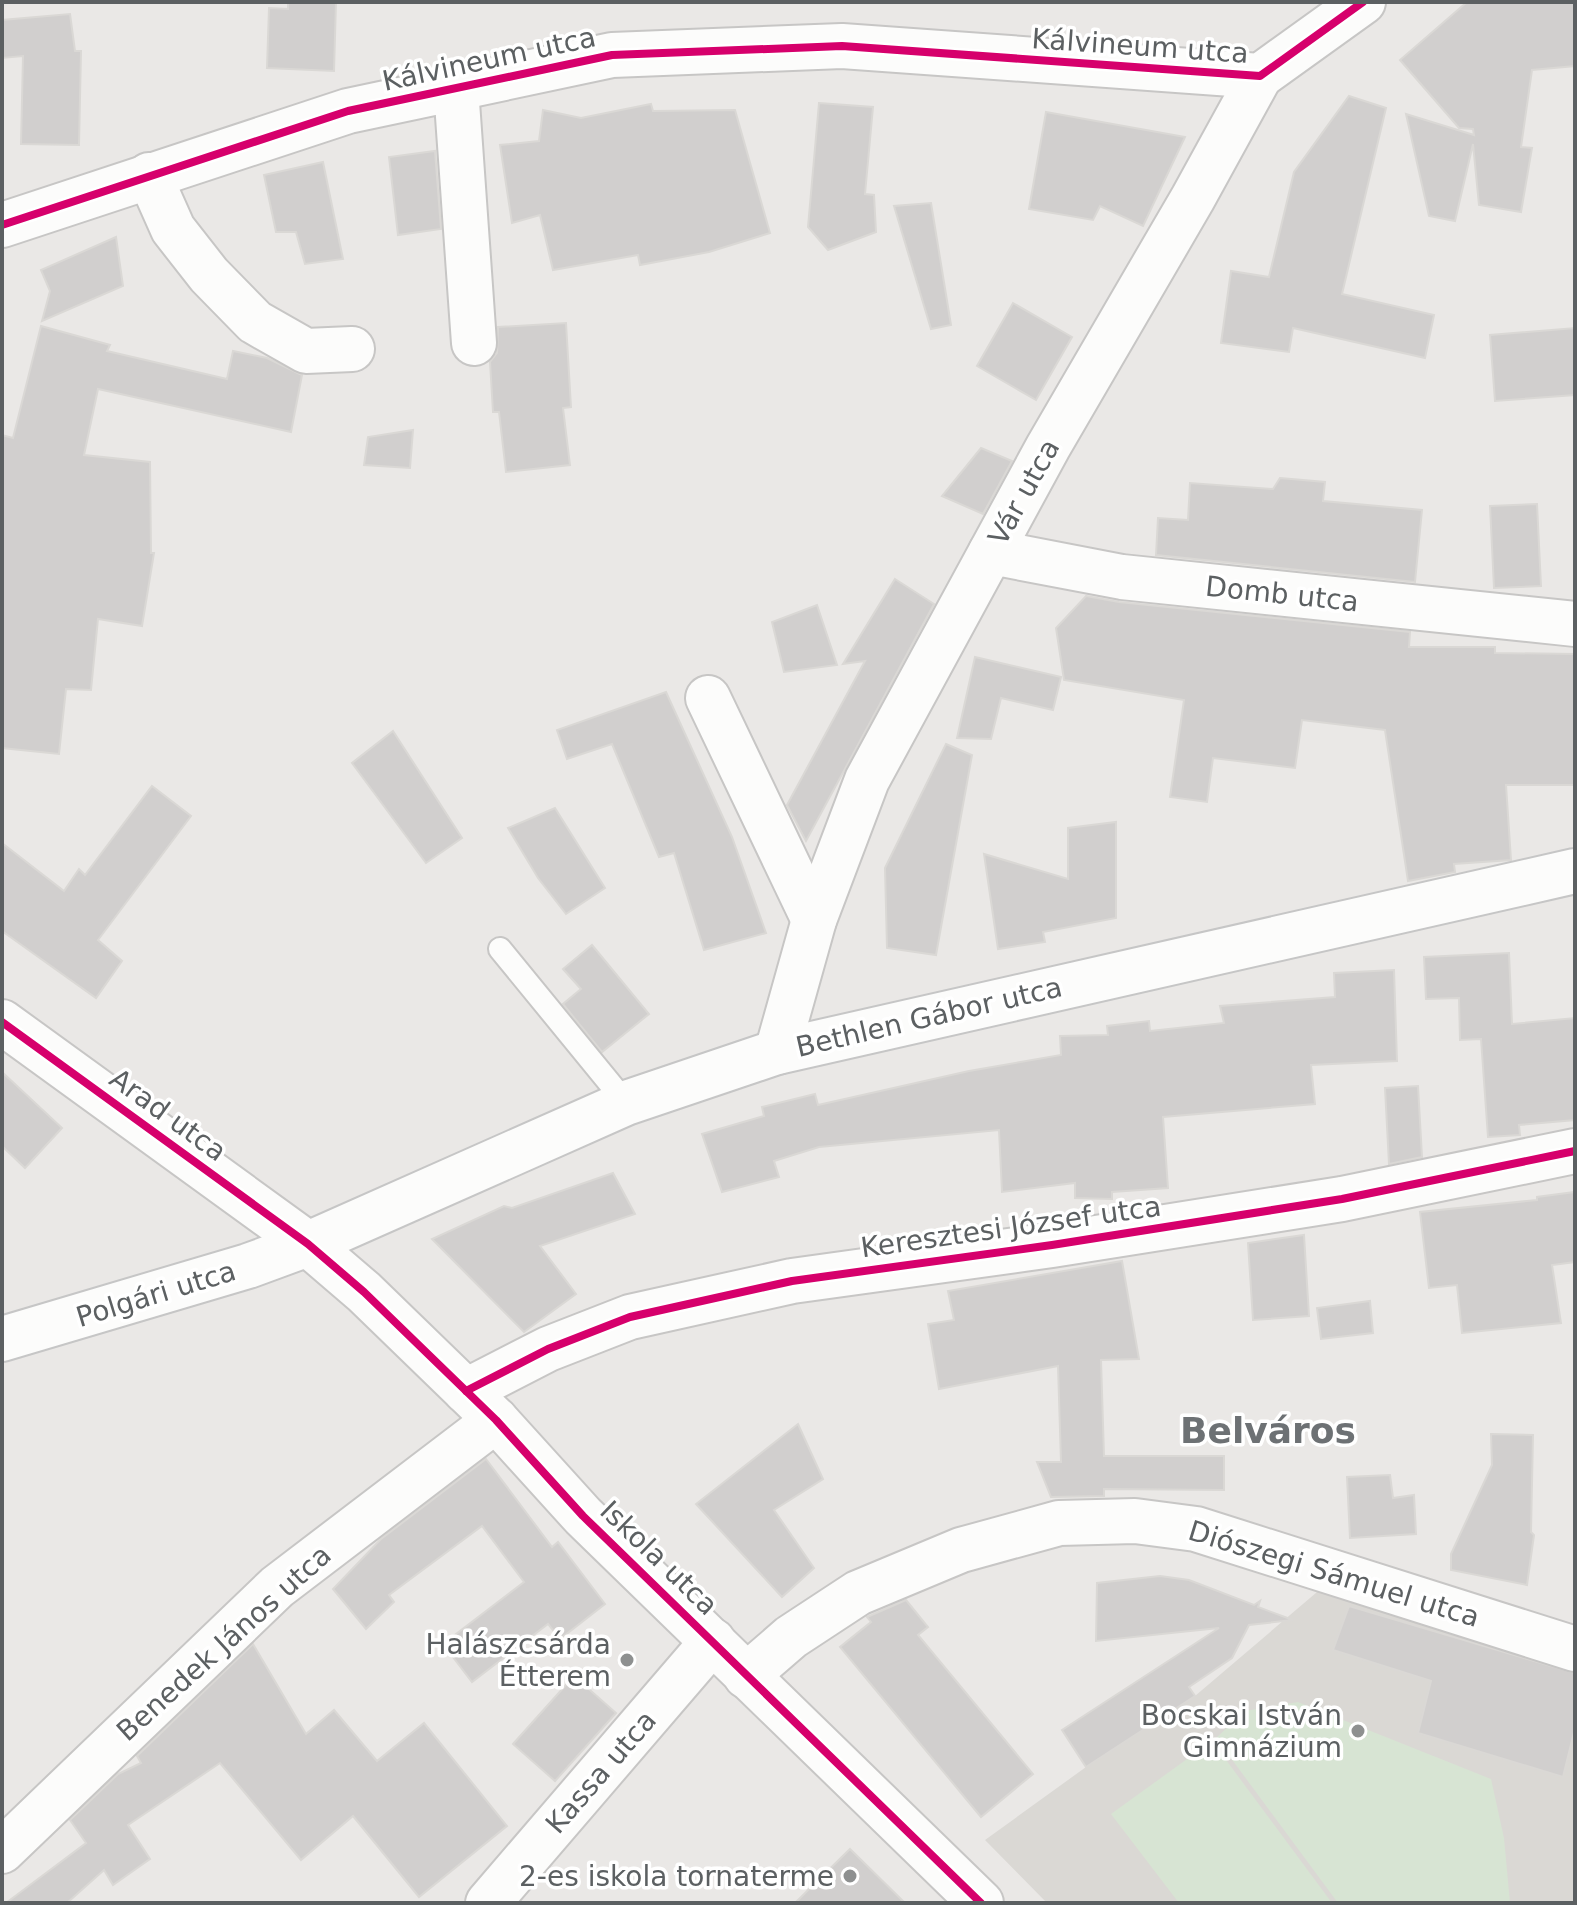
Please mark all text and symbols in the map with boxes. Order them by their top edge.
street label: Kálvineum utca [379,20,599,98]
street label: Kálvineum utca [1030,22,1250,70]
street label: Vár utca [981,433,1067,551]
street label: Domb utca [1204,570,1360,618]
street label: Bethlen Gábor utca [793,970,1065,1064]
street label: Arad utca [103,1062,233,1168]
street label: Keresztesi József utca [859,1190,1163,1264]
street label: Polgári utca [72,1254,240,1334]
district label: Belváros [1180,1410,1356,1451]
street label: Iskola utca [593,1494,725,1622]
street label: Diószegi Sámuel utca [1184,1514,1484,1634]
street label: Benedek János utca [110,1538,338,1748]
place label: Halászcsárda Étterem [425,1628,611,1693]
marker: Halászcsárda Étterem [618,1651,636,1669]
place label: Bocskai István Gimnázium [1141,1699,1342,1764]
street label: Kassa utca [539,1704,663,1840]
marker: Bocskai István Gimnázium [1349,1722,1367,1740]
place label: 2-es iskola tornaterme [519,1860,834,1893]
marker: 2-es iskola tornaterme [841,1867,859,1885]

